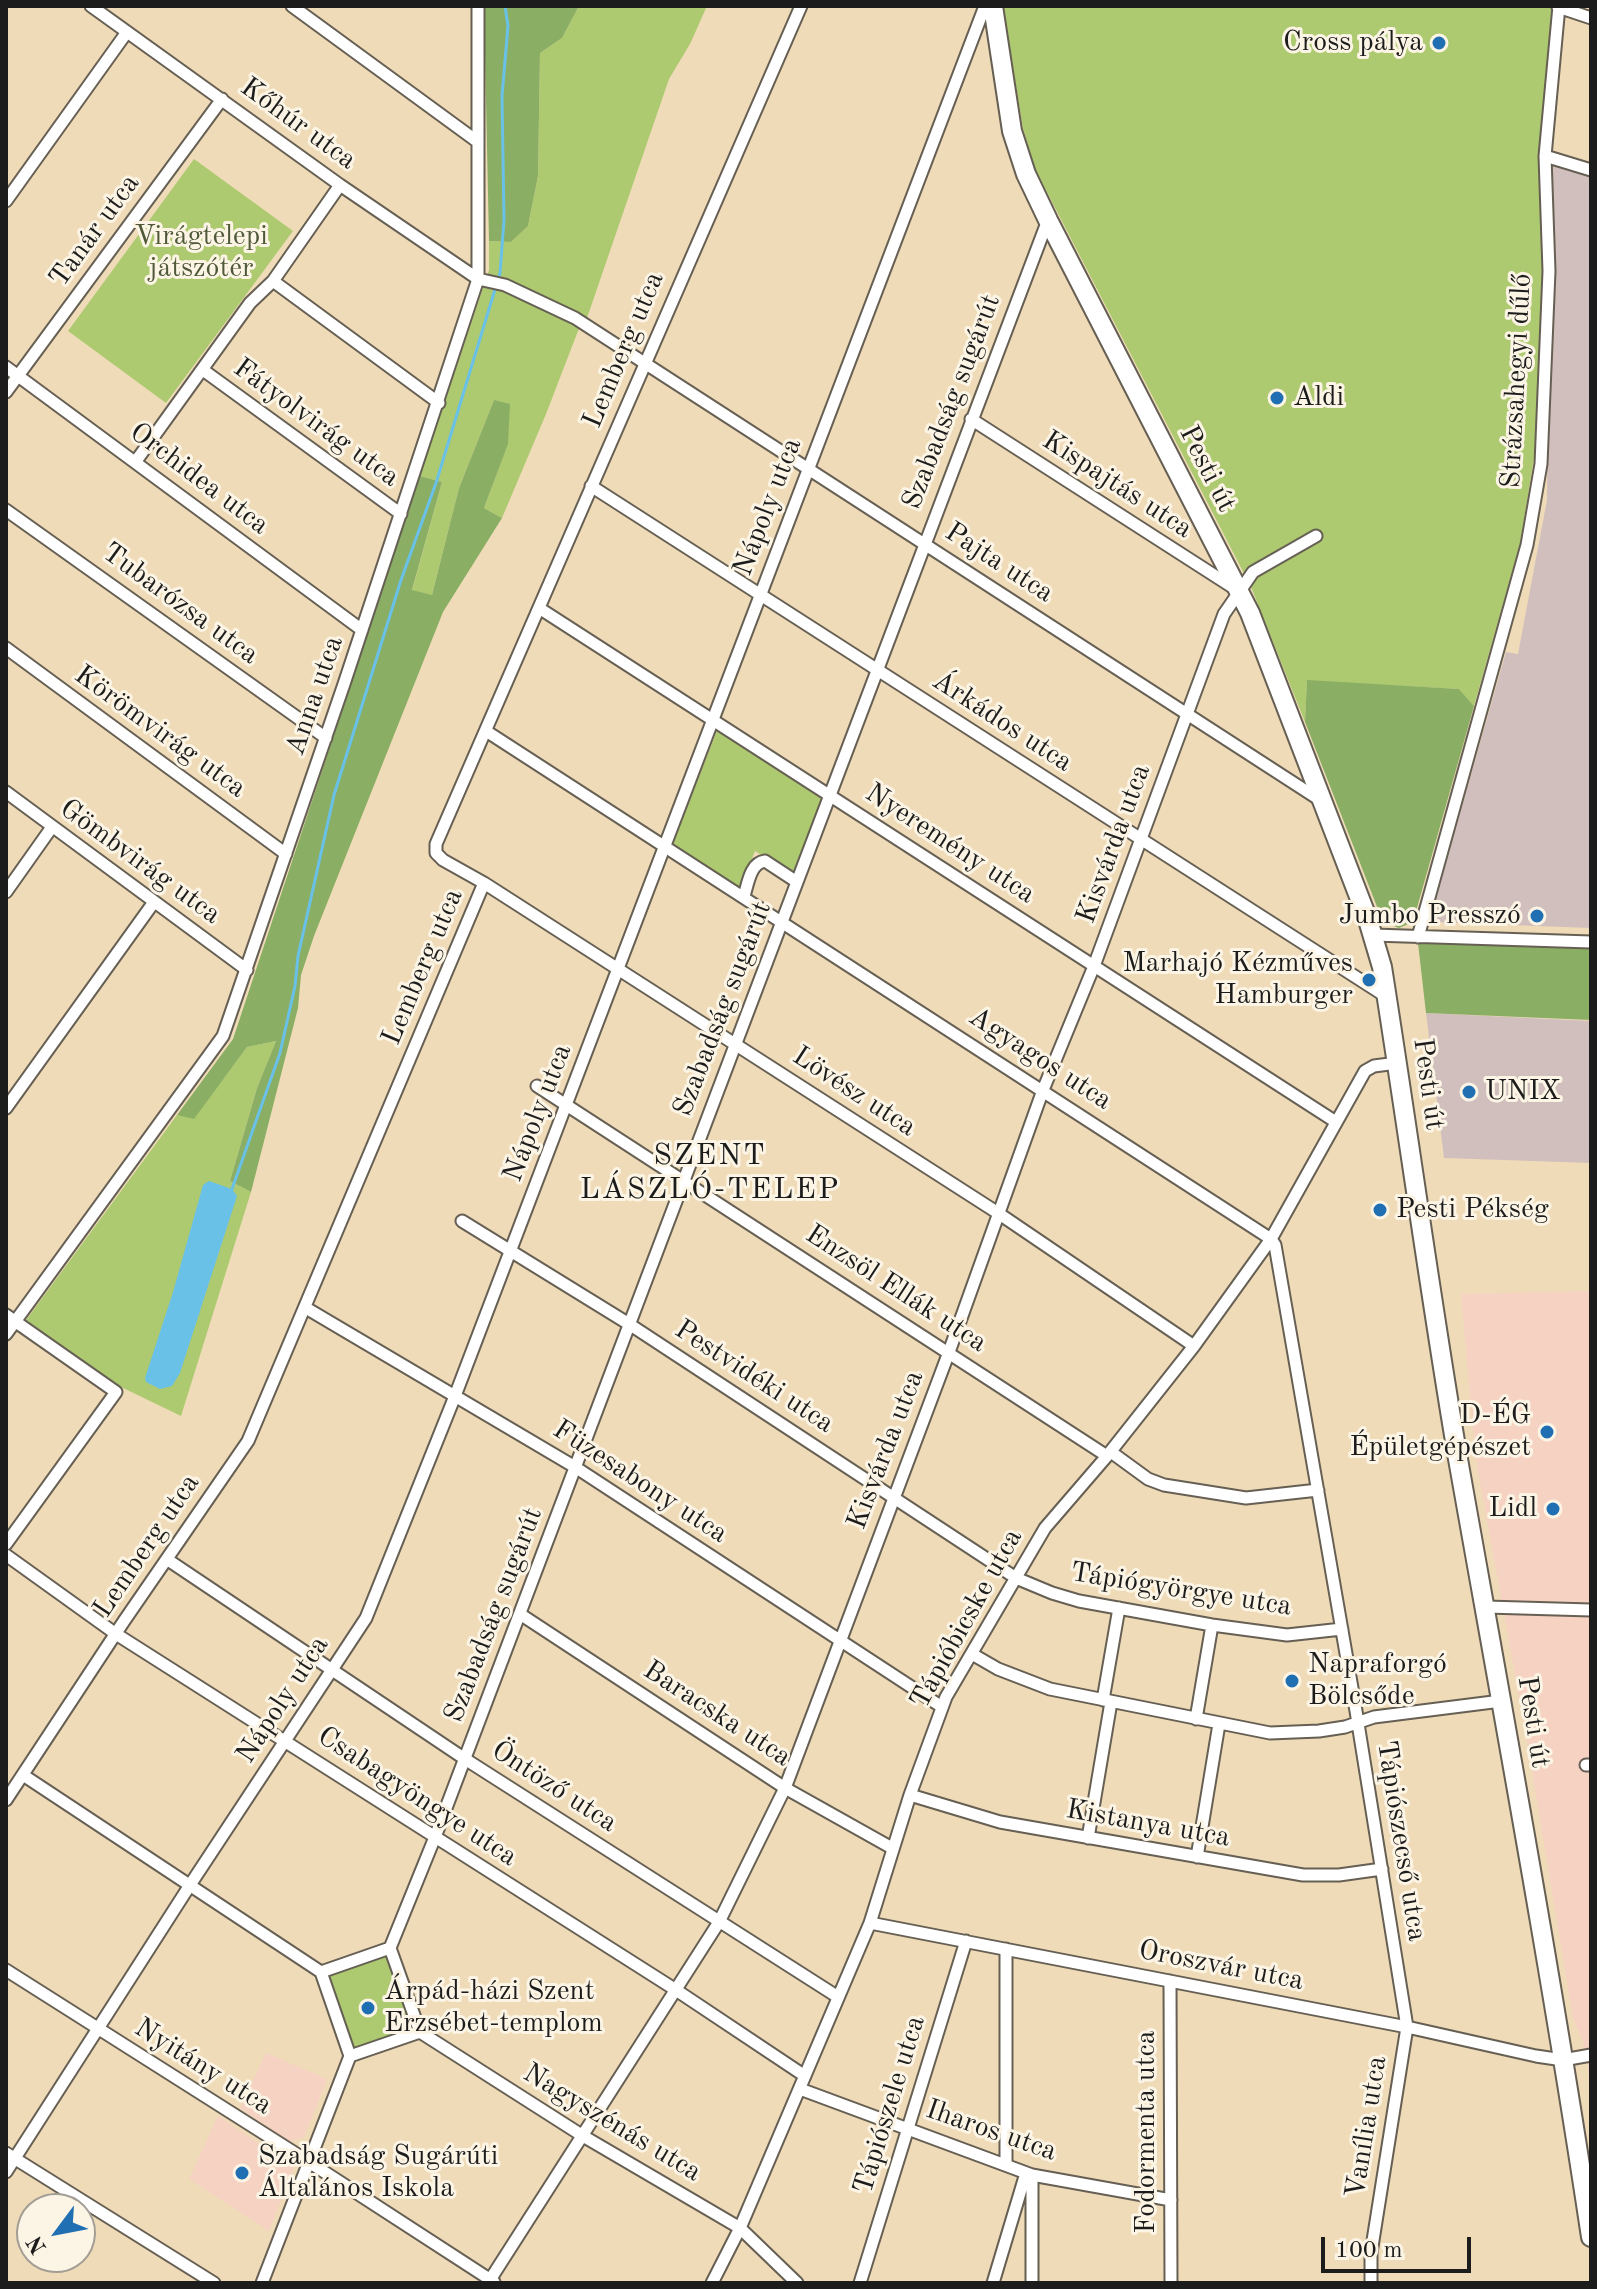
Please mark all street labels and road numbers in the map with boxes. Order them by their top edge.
street label: Kőhúr utca [233,71,363,177]
street label: Tanár utca [43,168,147,294]
street label: Lemberg utca [576,267,672,433]
street label: Strázsahegyi dűlő [1495,273,1539,489]
street label: Szabadság sugárút [896,290,1008,514]
street label: Fátyolvirág utca [226,351,406,495]
street label: Orchidea utca [123,416,275,542]
street label: Pesti út [1171,420,1243,518]
street label: Kispajtás utca [1035,424,1199,546]
street label: Nápoly utca [726,433,810,581]
street label: Pajta utca [938,515,1060,611]
street label: Tubarózsa utca [95,536,265,672]
street label: Anna utca [279,632,351,760]
street label: Körömvirág utca [68,658,252,806]
street label: Árkádos utca [926,664,1078,780]
street label: Kisvárda utca [1070,760,1158,928]
street label: Nyeremény utca [859,777,1041,911]
street label: Gömbvirág utca [53,792,227,932]
street label: Lemberg utca [375,884,471,1050]
street label: Szabadság sugárút [667,897,779,1121]
street label: Agyagos utca [962,1000,1118,1118]
street label: Pesti út [1405,1036,1451,1132]
street label: Nápoly utca [496,1039,580,1187]
street label: Lövész utca [786,1040,922,1144]
street label: Enzsöl Ellák utca [799,1218,993,1360]
street label: Pestvidéki utca [668,1313,840,1441]
street label: Kisvárda utca [840,1366,932,1534]
street label: Füzesabony utca [546,1413,734,1551]
street label: Lemberg utca [87,1468,207,1624]
street label: Szabadság sugárút [438,1503,550,1727]
street label: Tápióbicske utca [904,1523,1030,1715]
street label: Tápiógyörgye utca [1068,1556,1294,1624]
street label: Nápoly utca [229,1630,337,1770]
street label: Baracska utca [637,1654,797,1774]
street label: Pesti út [1509,1674,1557,1770]
street label: Csabagyöngye utca [311,1720,523,1874]
street label: Öntöző utca [485,1734,623,1840]
street label: Tápiószecső utca [1369,1738,1433,1944]
street label: Kistanya utca [1063,1793,1233,1855]
street label: Oroszvár utca [1136,1934,1306,1998]
street label: Nyitány utca [128,2011,278,2123]
street label: Tápiószele utca [847,2012,933,2198]
street label: Fodormenta utca [1130,2030,1164,2234]
street label: Vanília utca [1339,2054,1395,2200]
street label: Nagyszénás utca [517,2056,707,2190]
street label: Iharos utca [921,2093,1061,2169]

